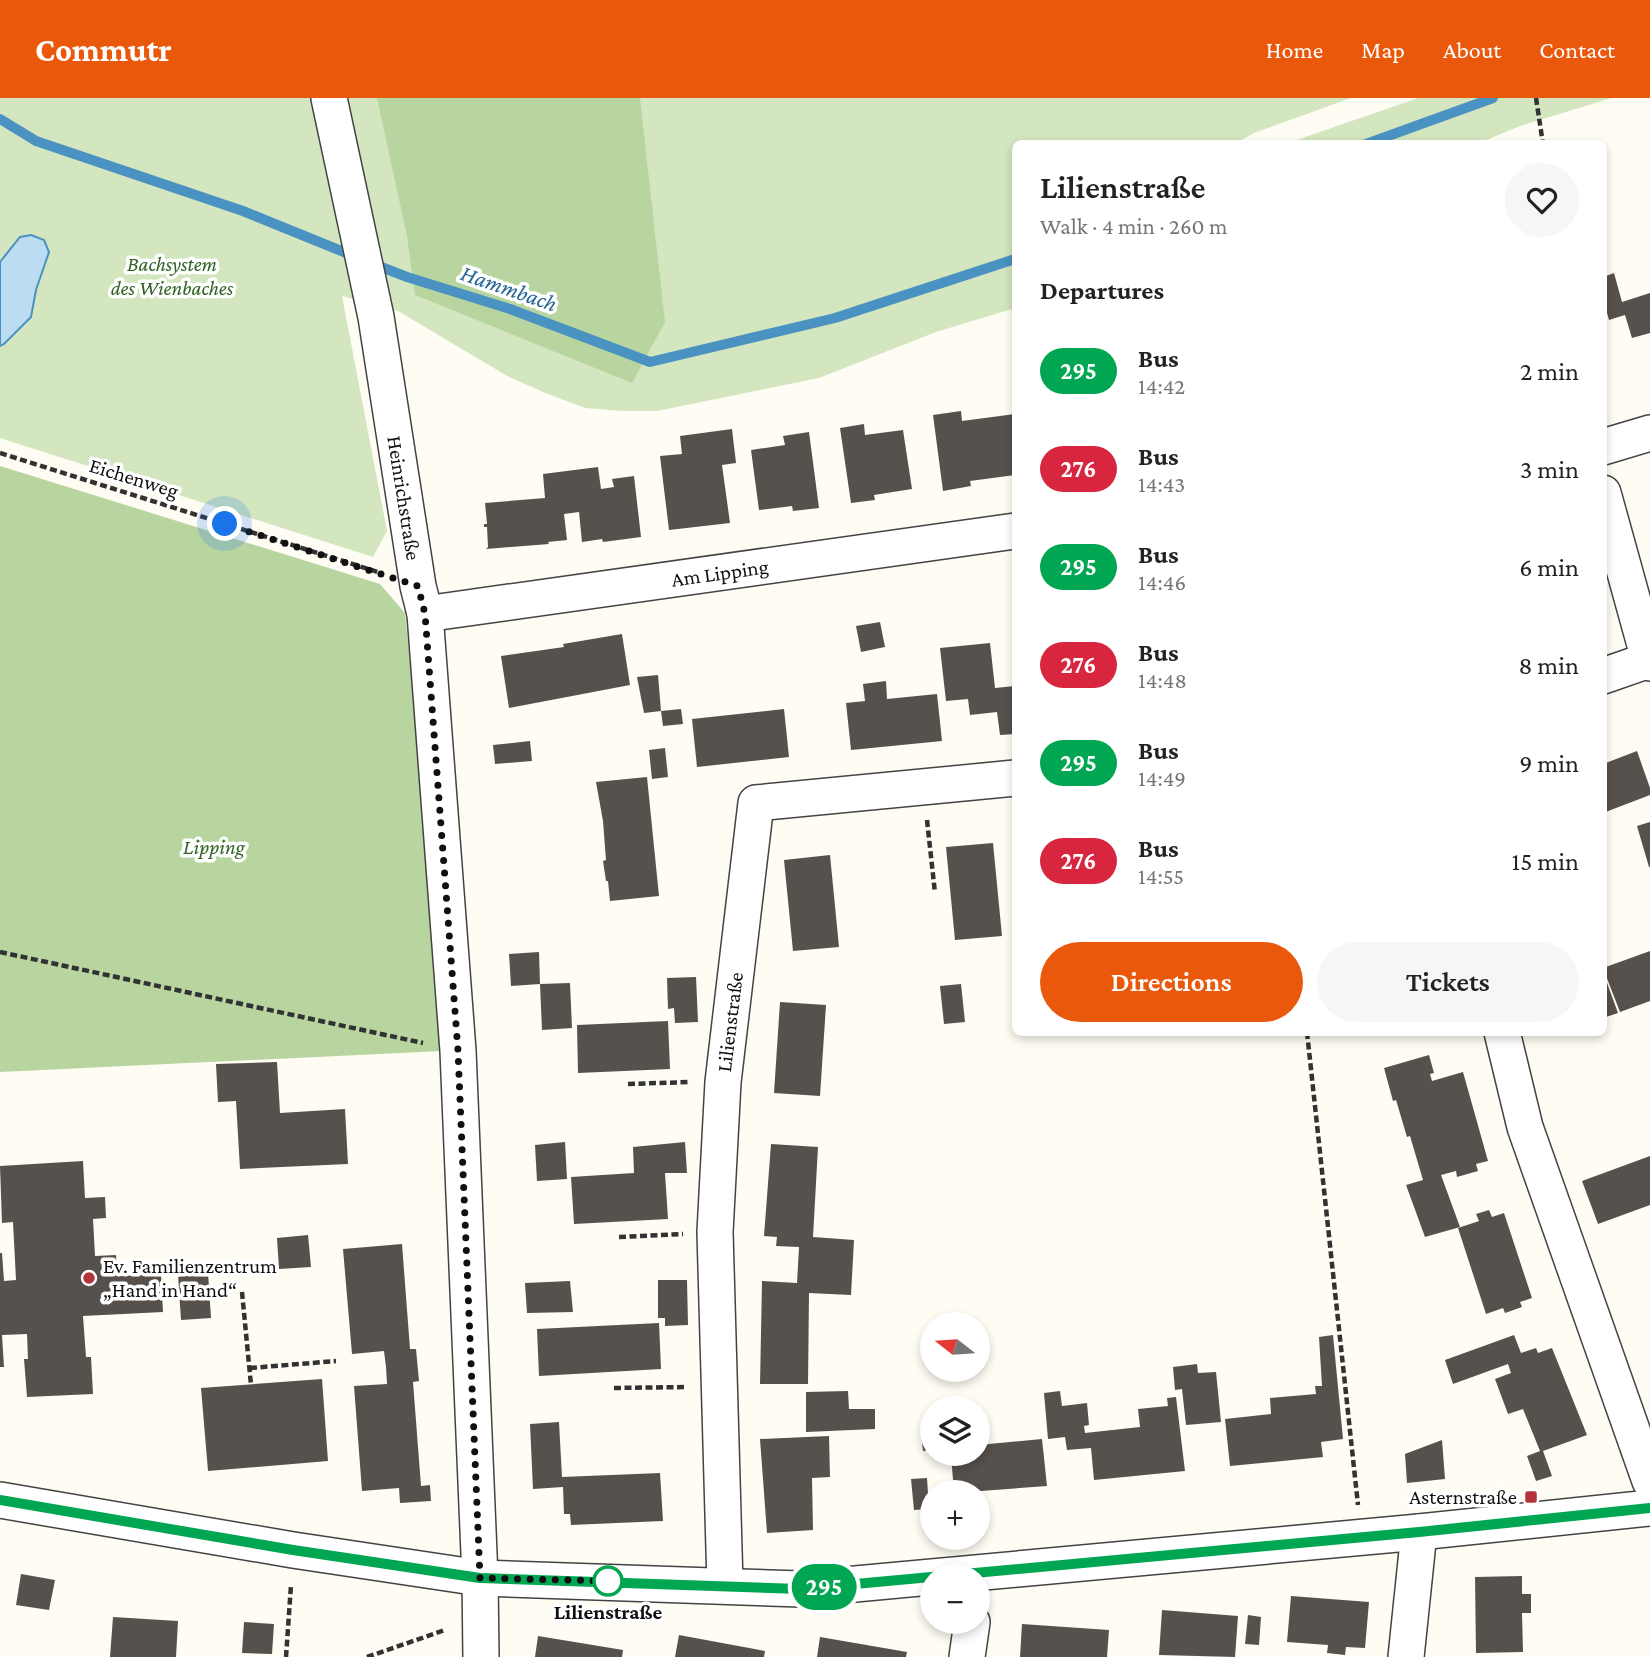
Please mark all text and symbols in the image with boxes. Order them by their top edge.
text: Commutr [35,31,172,68]
text: Home [1266,36,1323,63]
text: Map [1361,36,1405,63]
text: About [1443,36,1501,63]
text: Contact [1539,36,1615,63]
button: heart [1505,163,1579,237]
text: Lilienstraße [1040,168,1205,205]
text: Walk · 4 min · 260 m [1040,213,1227,239]
park label: Bachsystem des Wienbaches [111,252,234,300]
water label: Hammbach [458,259,560,317]
text: Departures [1040,276,1164,305]
text: Bus [1138,344,1179,373]
text: 295 [1060,357,1097,384]
text: 2 min [1520,357,1579,386]
text: 14:42 [1138,373,1185,399]
street label: Heinrichstraße [382,434,426,562]
text: Bus [1138,442,1179,471]
street label: Eichenweg [87,453,181,503]
text: 276 [1061,455,1096,482]
text: 3 min [1520,455,1579,484]
text: 14:43 [1138,471,1185,497]
your location [207,506,242,541]
text: Bus [1138,540,1179,569]
text: 295 [1060,553,1097,580]
text: 6 min [1519,553,1579,582]
street label: Am Lipping [670,554,770,592]
text: 14:46 [1138,569,1186,595]
text: Bus [1138,638,1179,667]
text: 276 [1061,651,1096,678]
text: 8 min [1518,651,1579,680]
text: 14:48 [1138,667,1187,693]
text: Bus [1138,736,1179,765]
text: 295 [1060,749,1097,776]
text: 9 min [1519,749,1579,778]
text: 14:49 [1138,765,1186,791]
text: Bus [1138,834,1179,863]
park label: Lipping [183,835,246,859]
text: 276 [1061,847,1096,874]
text: 15 min [1512,847,1579,876]
text: 14:55 [1138,863,1184,889]
button: Directions [1040,942,1303,1022]
button: Tickets [1317,942,1579,1022]
street label: Lilienstraße [712,971,748,1073]
place label: Ev. Familienzentrum „Hand in Hand“ [103,1254,277,1302]
marker: Ev. Familienzentrum „Hand in Hand“ [81,1270,97,1286]
north arrow [920,1312,990,1382]
map controls [920,1312,990,1634]
button: layers [920,1396,990,1466]
button: + [920,1480,990,1550]
place label: Asternstraße [1409,1485,1517,1509]
marker: Asternstraße [1523,1489,1539,1505]
line badge: 295 [784,1564,864,1610]
button: − [920,1564,990,1634]
marker: Lilienstraße [593,1566,623,1596]
text: 295 [806,1573,842,1600]
place label: Lilienstraße [554,1600,662,1624]

